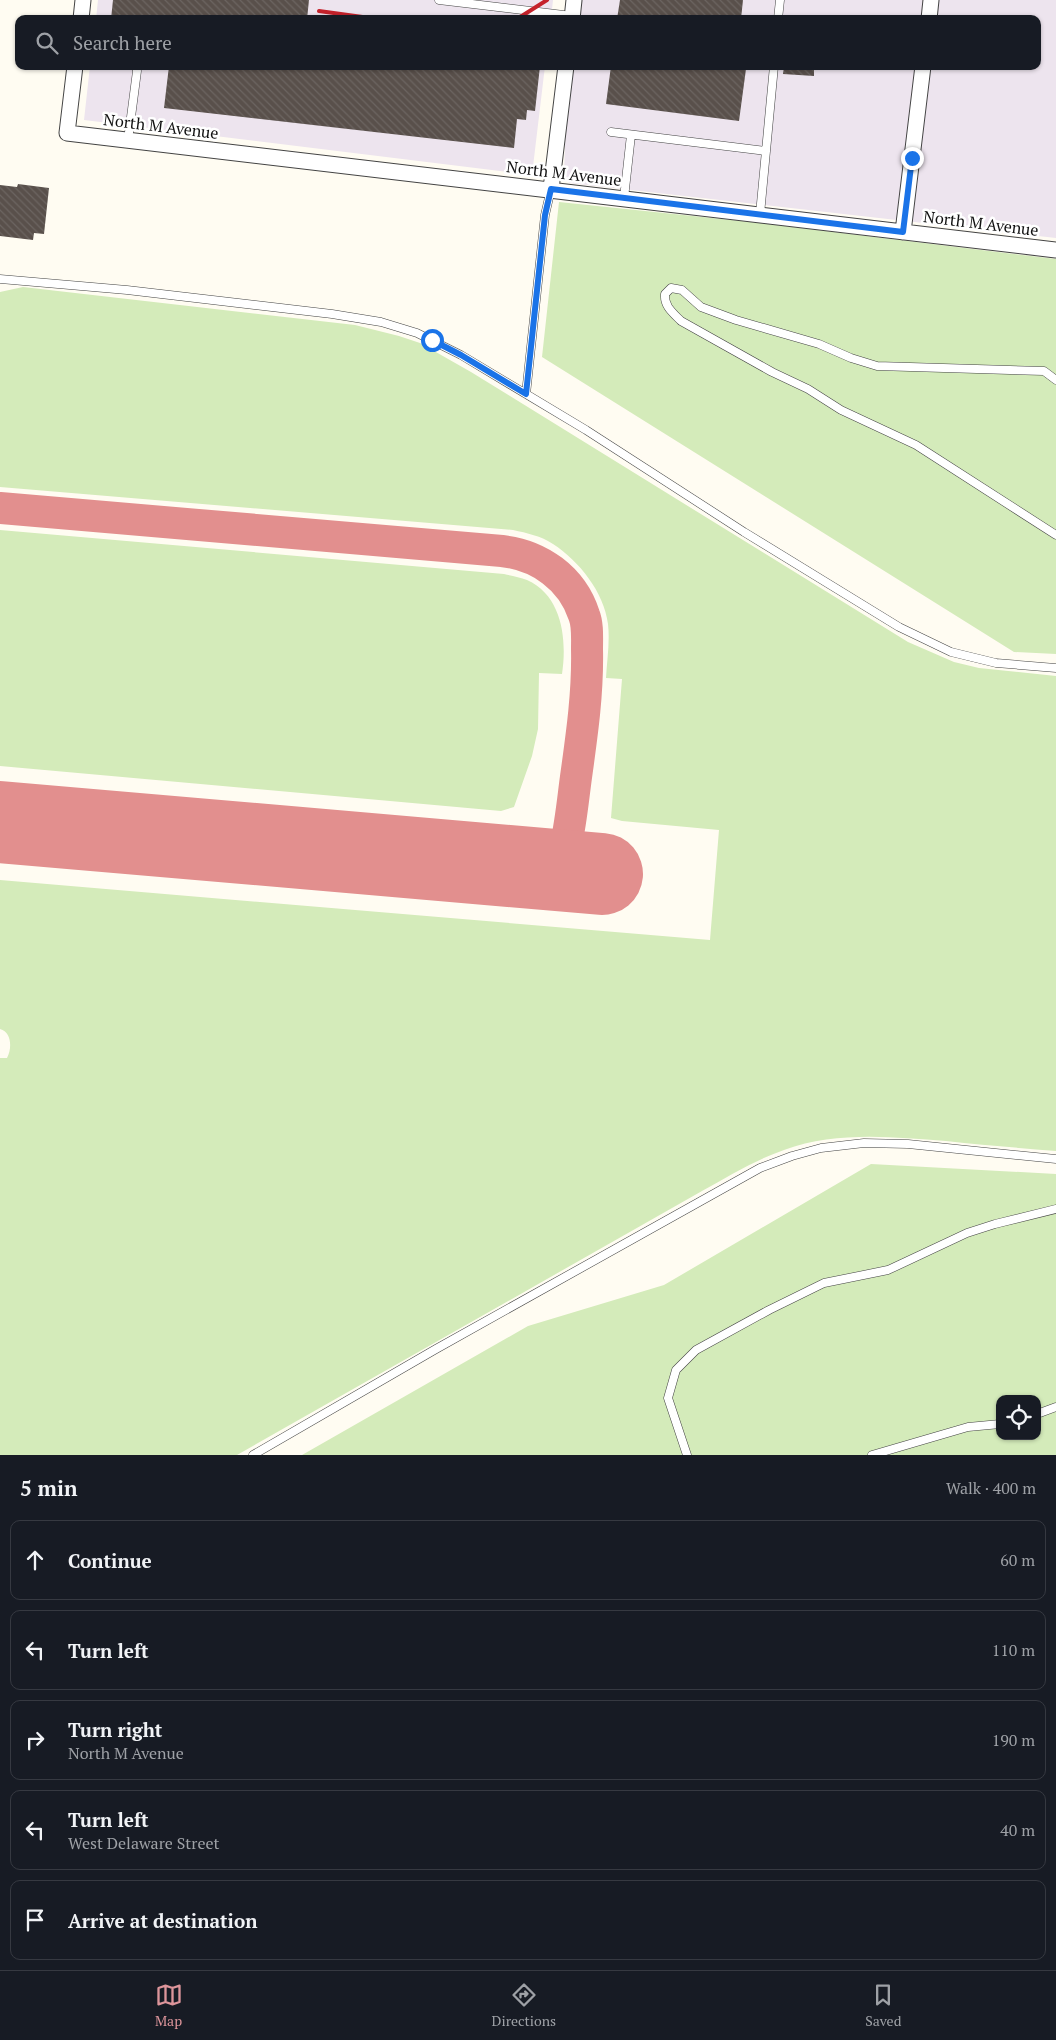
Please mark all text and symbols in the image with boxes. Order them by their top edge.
search box [15,15,1041,70]
icon: search [33,29,61,57]
text: Search here [73,30,172,55]
street label: North M Avenue [102,108,220,144]
route end [901,147,924,170]
street label: North M Avenue [505,155,623,191]
street label: North M Avenue [922,205,1040,241]
route start [421,329,444,352]
map controls [996,1395,1041,1440]
button: locate [996,1395,1041,1440]
text: 5 min [20,1474,77,1502]
text: Walk · 400 m [946,1477,1036,1499]
icon: ahead [21,1546,49,1574]
text: Continue [68,1548,152,1573]
text: 60 m [1000,1549,1035,1571]
icon: left [21,1636,49,1664]
text: Turn left [68,1638,149,1663]
text: 110 m [992,1639,1035,1661]
text: Turn right [68,1717,162,1742]
icon: right [21,1726,49,1754]
text: 190 m [992,1729,1035,1751]
text: North M Avenue [68,1742,184,1764]
text: Turn left [68,1807,149,1832]
icon: left [21,1816,49,1844]
text: 40 m [1000,1819,1035,1841]
text: West Delaware Street [68,1832,219,1854]
icon: arrive [21,1906,49,1934]
text: Arrive at destination [68,1908,257,1933]
tab: Map [155,1981,183,2030]
tab: Directions [492,1981,556,2030]
tab: Saved [865,1981,901,2030]

